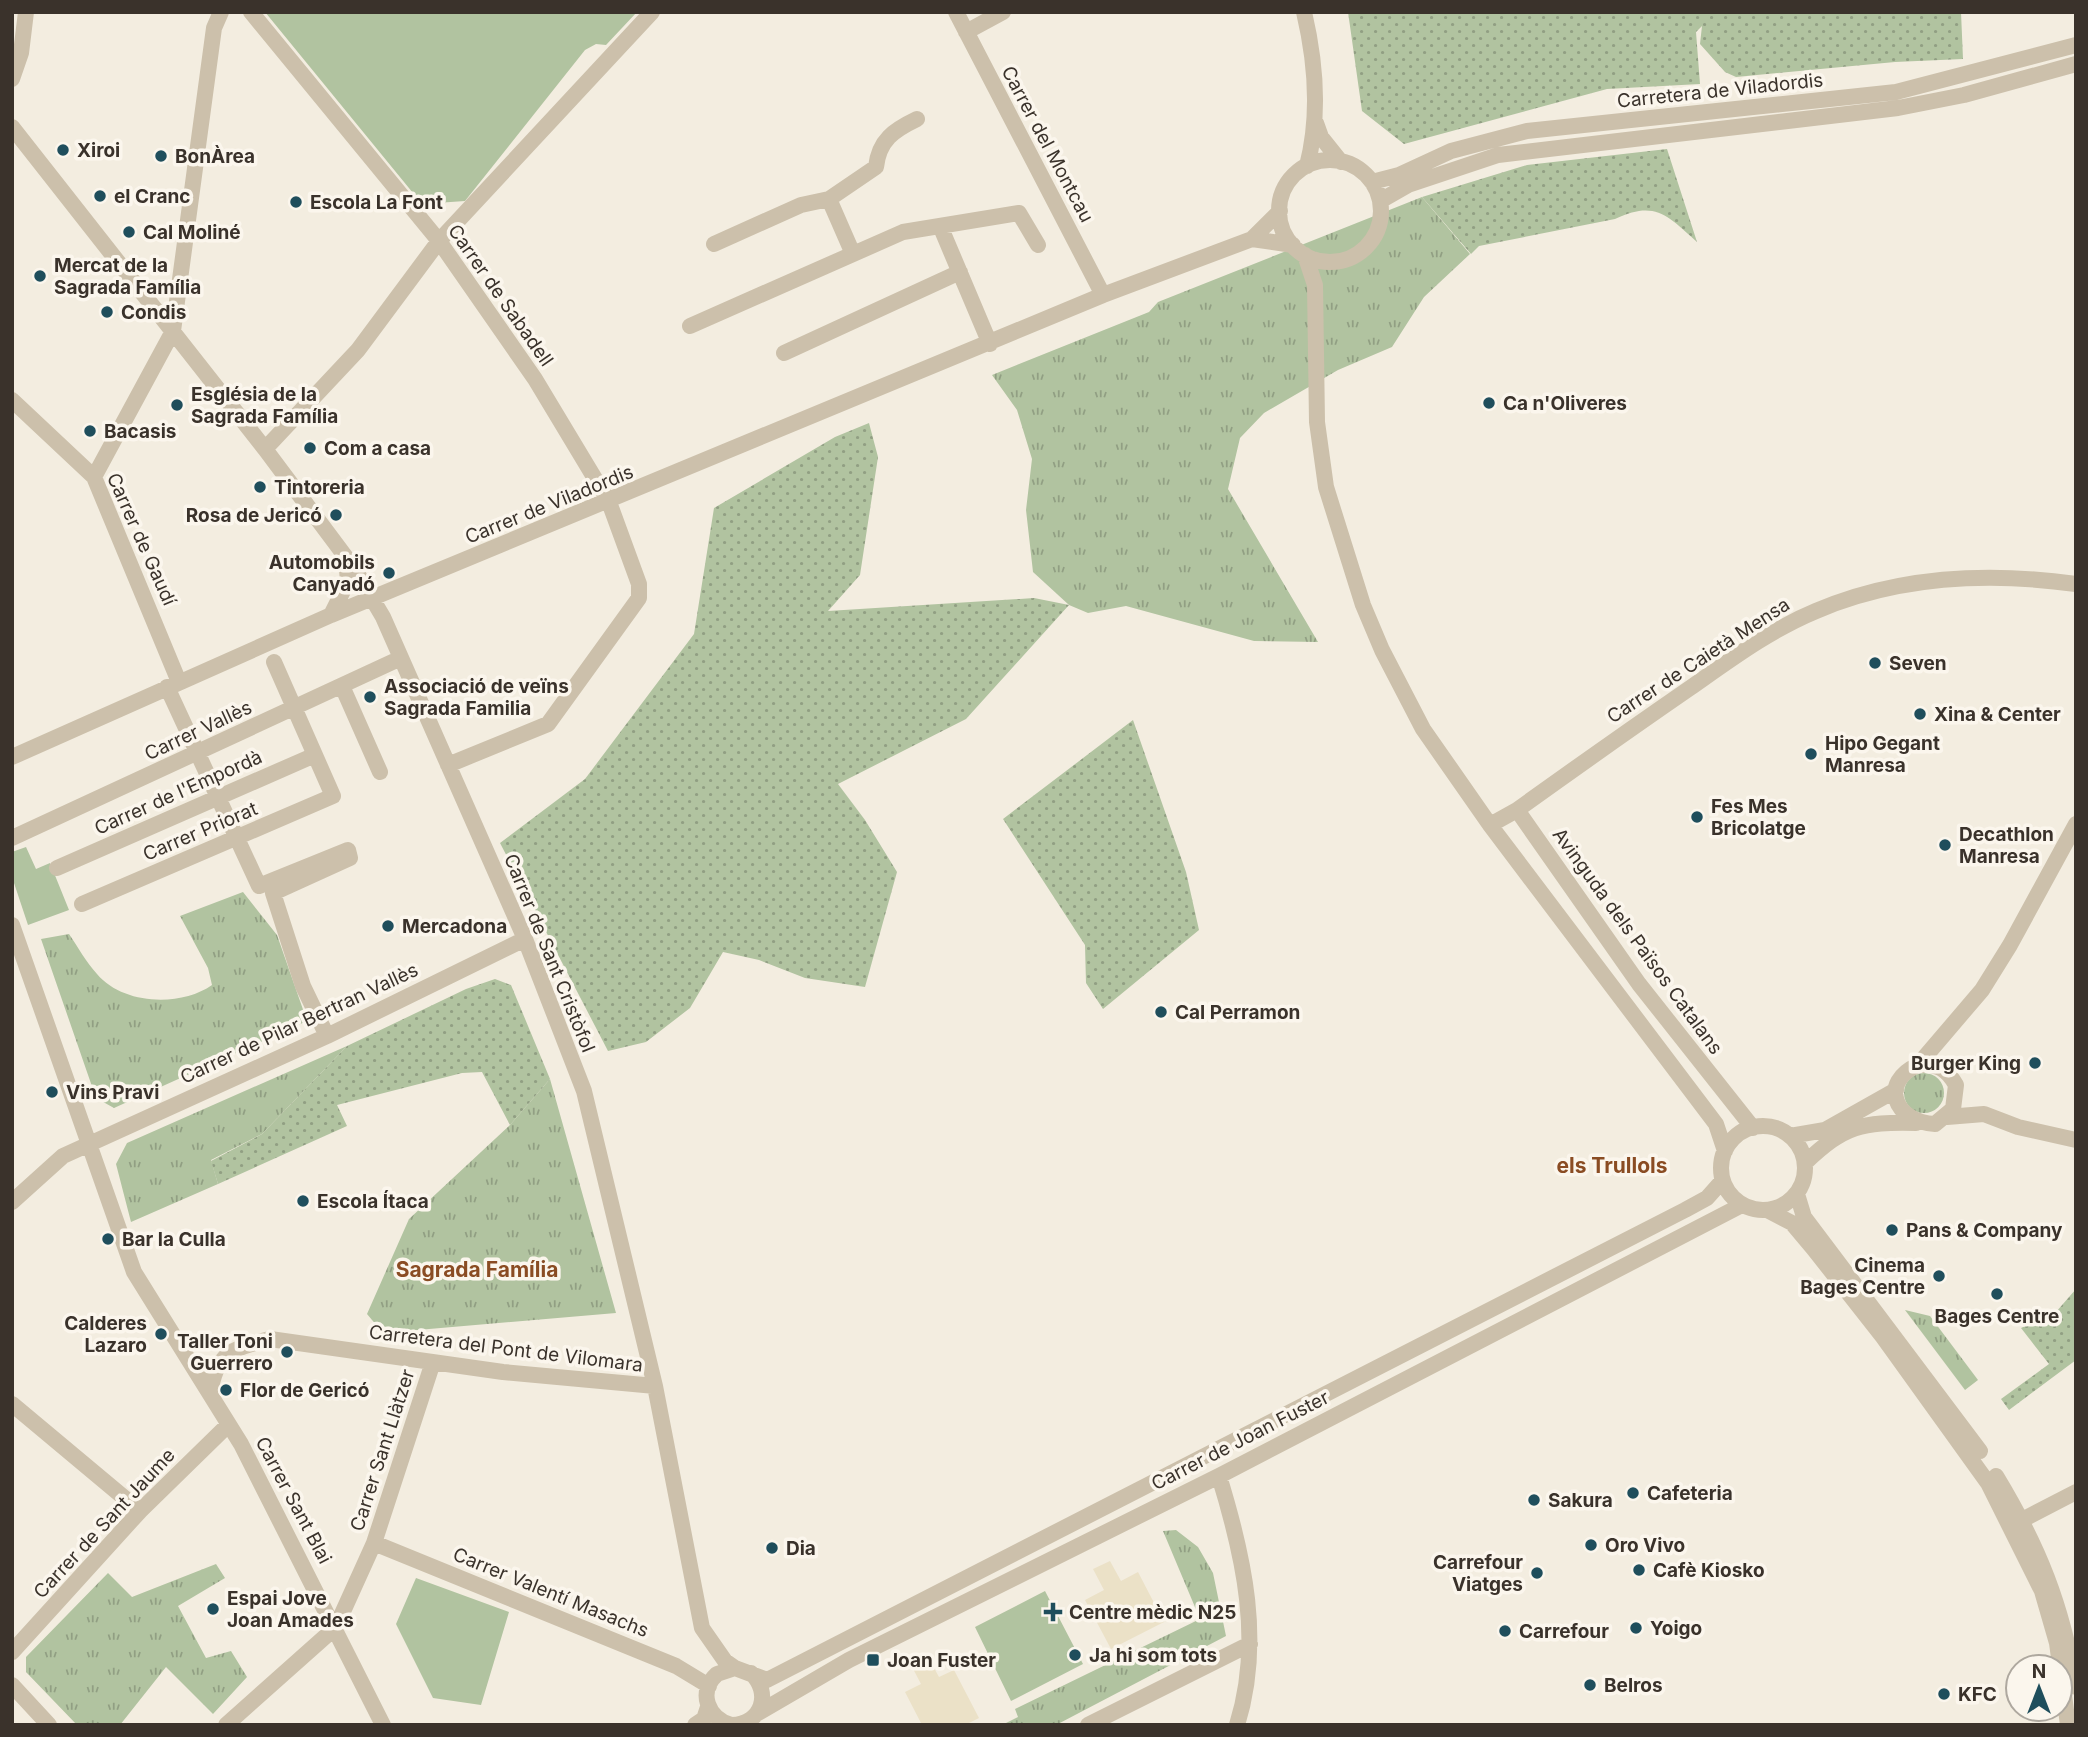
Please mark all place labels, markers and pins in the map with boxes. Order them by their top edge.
place label: Xiroi [77,139,120,162]
marker: Xiroi [55,142,71,158]
place label: BonÀrea [175,145,255,168]
marker: BonÀrea [153,148,169,164]
place label: el Cranc [114,185,191,208]
marker: el Cranc [92,188,108,204]
place label: Escola La Font [310,191,443,214]
marker: Escola La Font [288,194,304,210]
place label: Cal Moliné [143,221,241,244]
marker: Cal Moliné [121,224,137,240]
place label: Mercat de la Sagrada Família [54,254,201,299]
marker: Mercat de la Sagrada Família [32,268,48,284]
place label: Condis [121,301,186,324]
marker: Condis [99,304,115,320]
place label: Església de la Sagrada Família [191,383,338,428]
place label: Ca n'Oliveres [1503,392,1627,415]
marker: Ca n'Oliveres [1481,395,1497,411]
marker: Església de la Sagrada Família [169,397,185,413]
place label: Bacasis [104,420,176,443]
marker: Bacasis [82,423,98,439]
place label: Com a casa [324,437,431,460]
marker: Com a casa [302,440,318,456]
place label: Tintoreria [274,476,365,499]
marker: Tintoreria [252,479,268,495]
place label: Rosa de Jericó [186,504,322,527]
marker: Rosa de Jericó [328,507,344,523]
place label: Automobils Canyadó [269,551,375,596]
marker: Automobils Canyadó [381,565,397,581]
place label: Seven [1889,652,1947,675]
marker: Seven [1867,655,1883,671]
place label: Associació de veïns Sagrada Familia [384,675,569,720]
marker: Associació de veïns Sagrada Familia [362,689,378,705]
place label: Xina & Center [1934,703,2061,726]
marker: Xina & Center [1912,706,1928,722]
place label: Hipo Gegant Manresa [1825,732,1940,777]
marker: Hipo Gegant Manresa [1803,746,1819,762]
place label: Fes Mes Bricolatge [1711,795,1806,840]
marker: Fes Mes Bricolatge [1689,809,1705,825]
place label: Decathlon Manresa [1959,823,2054,868]
marker: Decathlon Manresa [1937,837,1953,853]
place label: Mercadona [402,915,507,938]
marker: Mercadona [380,918,396,934]
place label: Cal Perramon [1175,1001,1300,1024]
marker: Cal Perramon [1153,1004,1169,1020]
place label: Burger King [1911,1052,2021,1075]
marker: Burger King [2027,1055,2043,1071]
place label: Vins Pravi [66,1081,159,1104]
marker: Vins Pravi [44,1084,60,1100]
place label: Escola Ítaca [317,1190,429,1213]
marker: Escola Ítaca [295,1193,311,1209]
place label: Pans & Company [1906,1219,2063,1242]
marker: Pans & Company [1884,1222,1900,1238]
place label: Bar la Culla [122,1228,226,1251]
marker: Bar la Culla [100,1231,116,1247]
place label: Cinema Bages Centre [1800,1254,1925,1299]
marker: Cinema Bages Centre [1931,1268,1947,1284]
marker: Bages Centre [1989,1286,2005,1302]
place label: Bages Centre [1935,1305,2059,1328]
place label: Calderes Lazaro [64,1312,147,1357]
marker: Calderes Lazaro [153,1326,169,1342]
place label: Taller Toni Guerrero [177,1330,273,1375]
marker: Taller Toni Guerrero [279,1344,295,1360]
place label: Flor de Gericó [240,1379,369,1402]
marker: Flor de Gericó [218,1382,234,1398]
place label: Cafeteria [1647,1482,1733,1505]
marker: Cafeteria [1625,1485,1641,1501]
place label: Sakura [1548,1489,1613,1512]
marker: Sakura [1526,1492,1542,1508]
place label: Oro Vivo [1605,1534,1685,1557]
place label: Dia [786,1537,816,1560]
marker: Oro Vivo [1583,1537,1599,1553]
marker: Dia [764,1540,780,1556]
place label: Carrefour Viatges [1433,1551,1523,1596]
place label: Cafè Kiosko [1653,1559,1765,1582]
marker: Cafè Kiosko [1631,1562,1647,1578]
marker: Carrefour Viatges [1529,1565,1545,1581]
place label: Espai Jove Joan Amades [227,1587,354,1632]
marker: Espai Jove Joan Amades [205,1601,221,1617]
place label: Centre mèdic N25 [1069,1601,1236,1624]
marker: Centre mèdic N25 [1043,1602,1063,1622]
place label: Yoigo [1650,1617,1702,1640]
place label: Carrefour [1519,1620,1609,1643]
marker: Yoigo [1628,1620,1644,1636]
marker: Carrefour [1497,1623,1513,1639]
place label: Ja hi som tots [1089,1644,1217,1667]
marker: Ja hi som tots [1067,1647,1083,1663]
place label: Joan Fuster [887,1649,996,1672]
marker: Joan Fuster [865,1652,881,1668]
place label: Belros [1604,1674,1663,1697]
marker: Belros [1582,1677,1598,1693]
place label: KFC [1958,1683,1997,1706]
marker: KFC [1936,1686,1952,1702]

